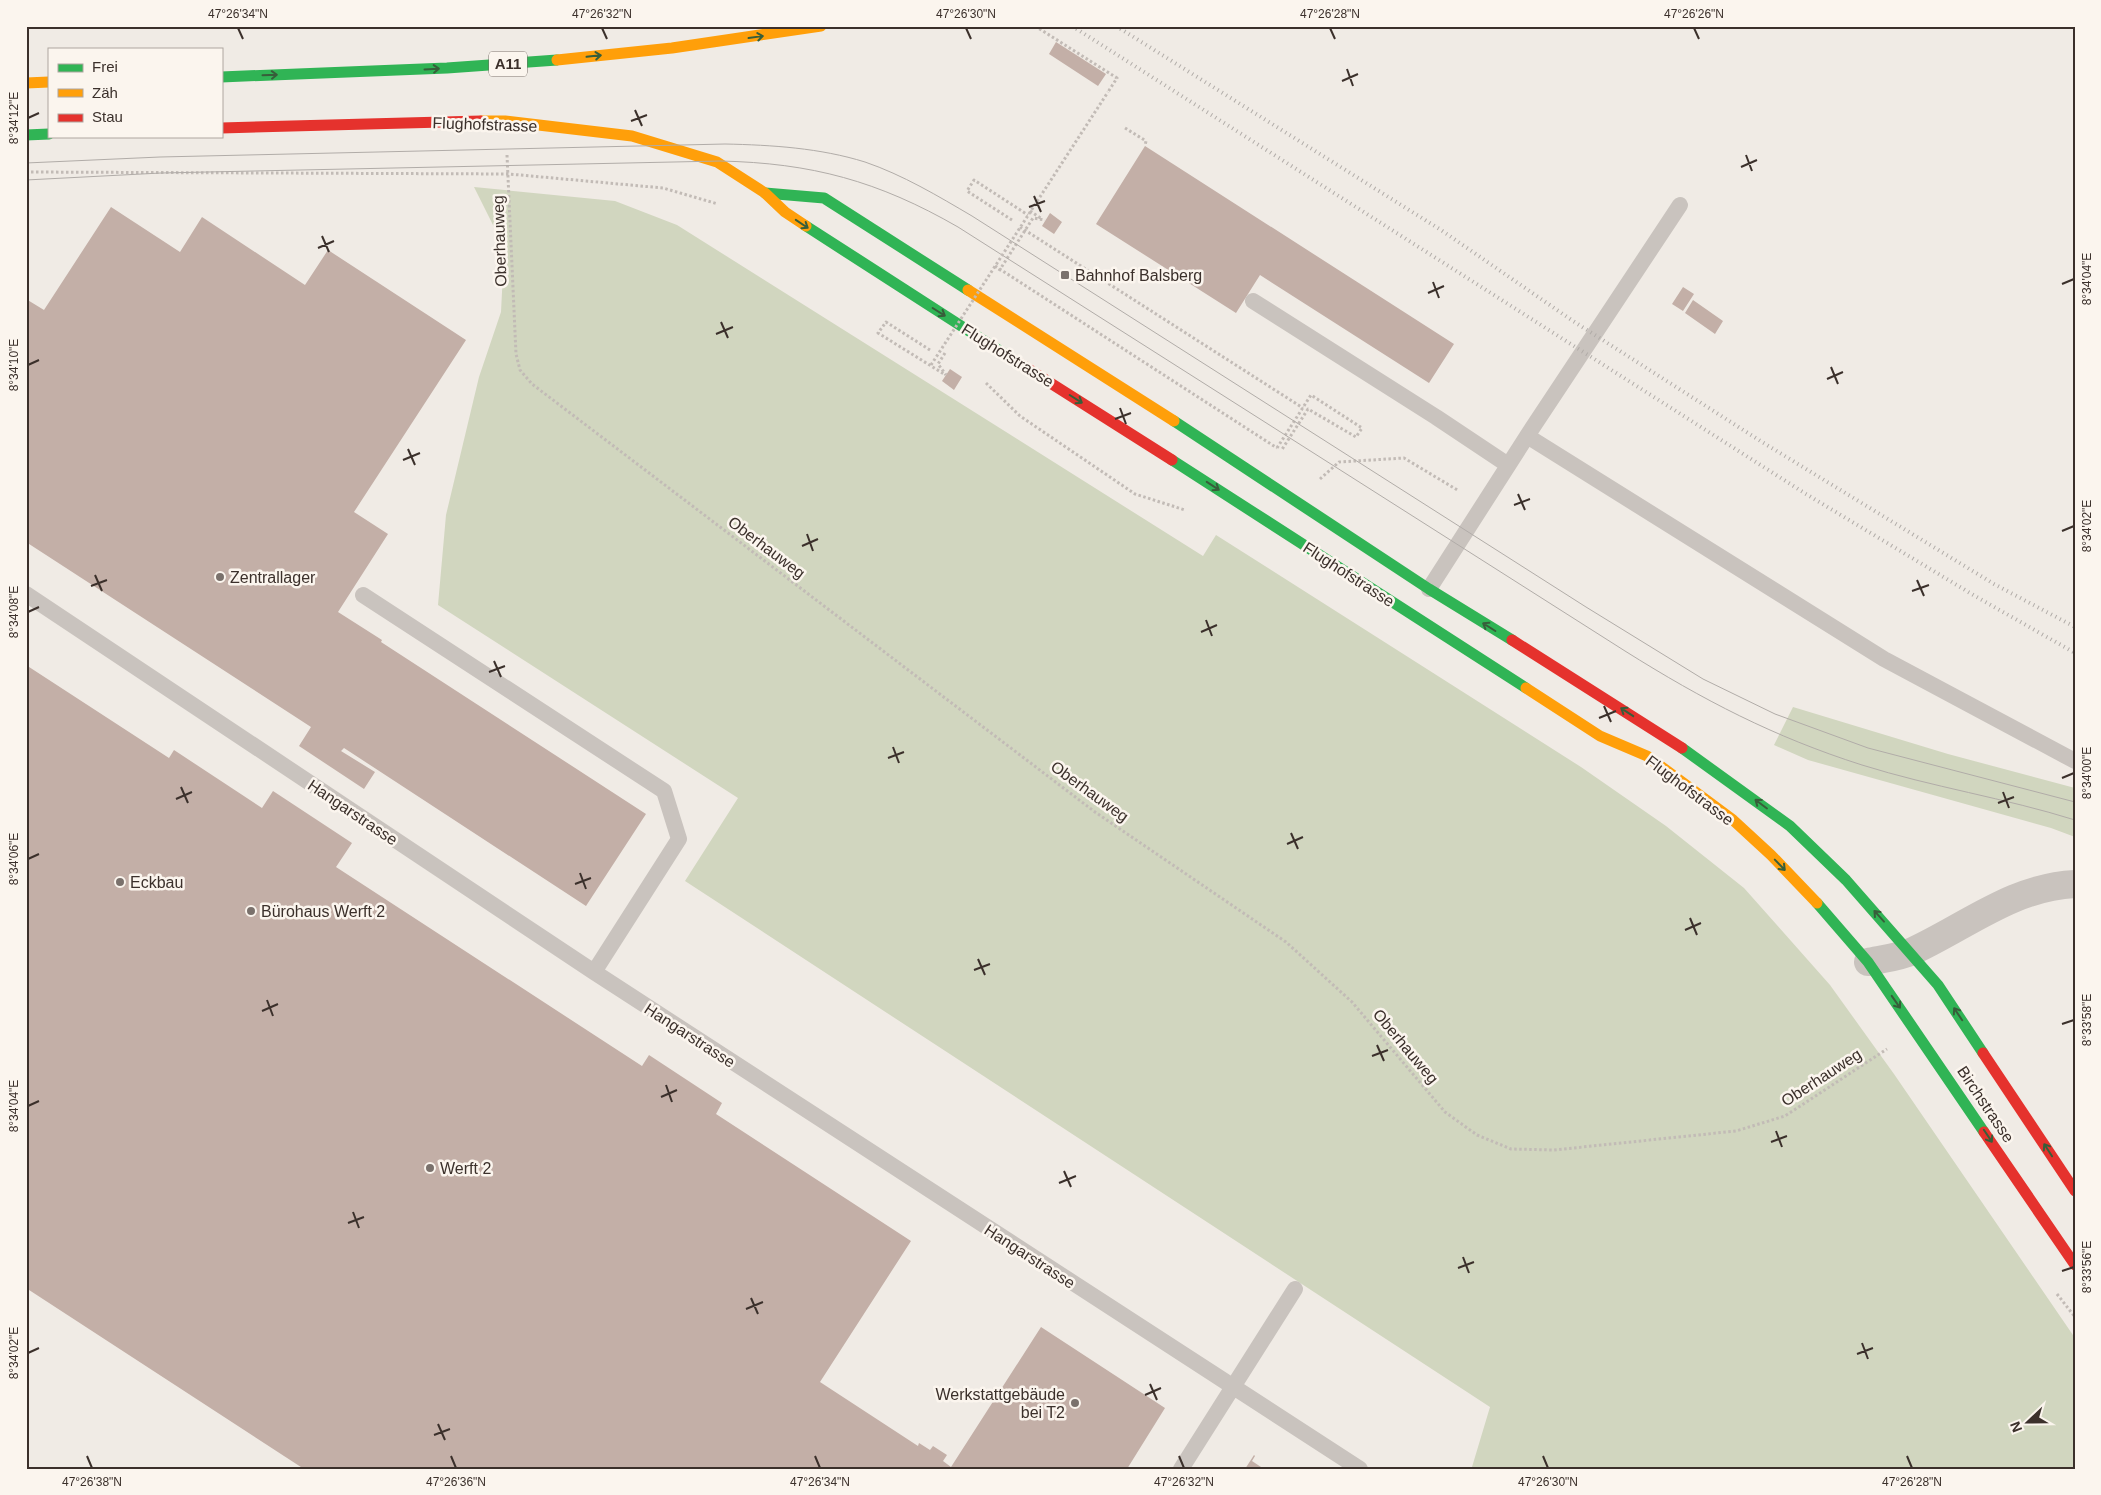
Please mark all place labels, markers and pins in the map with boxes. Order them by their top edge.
place label: Bahnhof Balsberg [1075,267,1202,284]
marker: Bahnhof Balsberg [1059,269,1071,281]
place label: Zentrallager [230,569,316,586]
marker: Zentrallager [214,571,226,583]
place label: Eckbau [130,874,183,891]
marker: Eckbau [114,876,126,888]
place label: Bürohaus Werft 2 [261,903,385,920]
marker: Bürohaus Werft 2 [245,905,257,917]
place label: Werft 2 [440,1160,491,1177]
marker: Werft 2 [424,1162,436,1174]
place label: Werkstattgebäude bei T2 [935,1386,1065,1421]
marker: Werkstattgebäude bei T2 [1069,1397,1081,1409]

